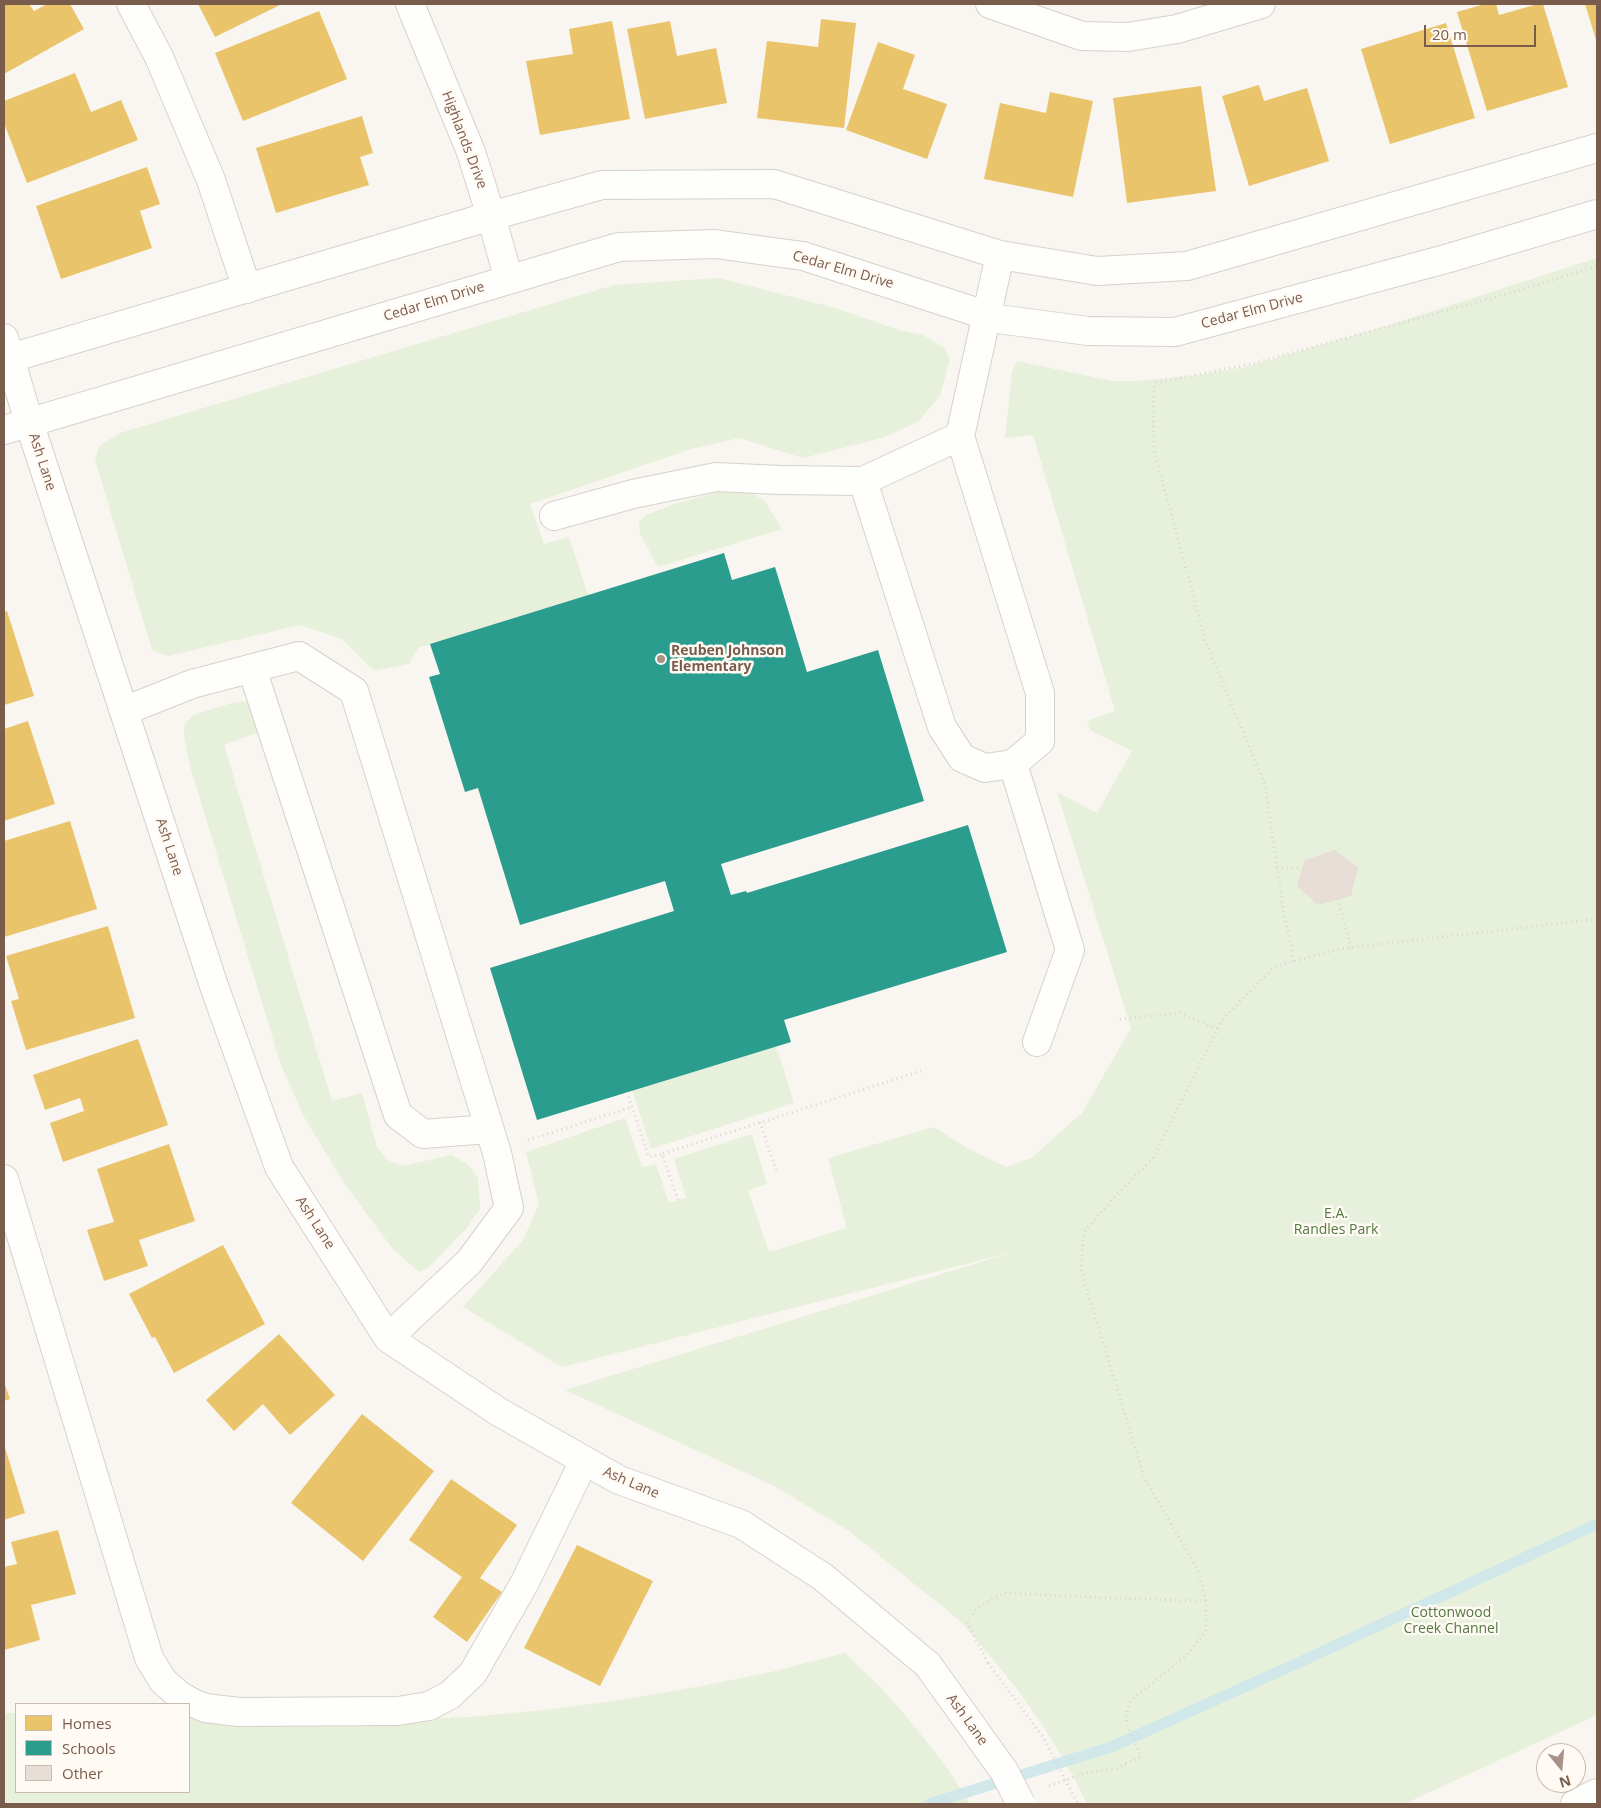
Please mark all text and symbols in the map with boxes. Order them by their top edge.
scale bar [1426,15,1538,47]
text: 20 m [1432,24,1467,44]
street label: Highlands Drive [438,89,490,191]
street label: Cedar Elm Drive [790,248,896,292]
street label: Cedar Elm Drive [382,279,486,325]
street label: Cedar Elm Drive [1199,289,1305,333]
street label: Ash Lane [25,431,59,493]
place label: Reuben Johnson Elementary [671,643,784,676]
marker: Reuben Johnson Elementary [655,653,667,665]
street label: Ash Lane [152,816,186,878]
street label: Ash Lane [292,1194,338,1252]
park label: E.A. Randles Park [1294,1206,1378,1238]
street label: Ash Lane [600,1464,662,1502]
park label: Cottonwood Creek Channel [1403,1605,1499,1638]
street label: Ash Lane [943,1691,991,1749]
legend [15,1703,190,1793]
text: Homes [62,1713,112,1733]
text: Schools [62,1738,116,1758]
north arrow [1536,1743,1586,1793]
text: Other [62,1763,103,1783]
text: N [1557,1771,1573,1793]

